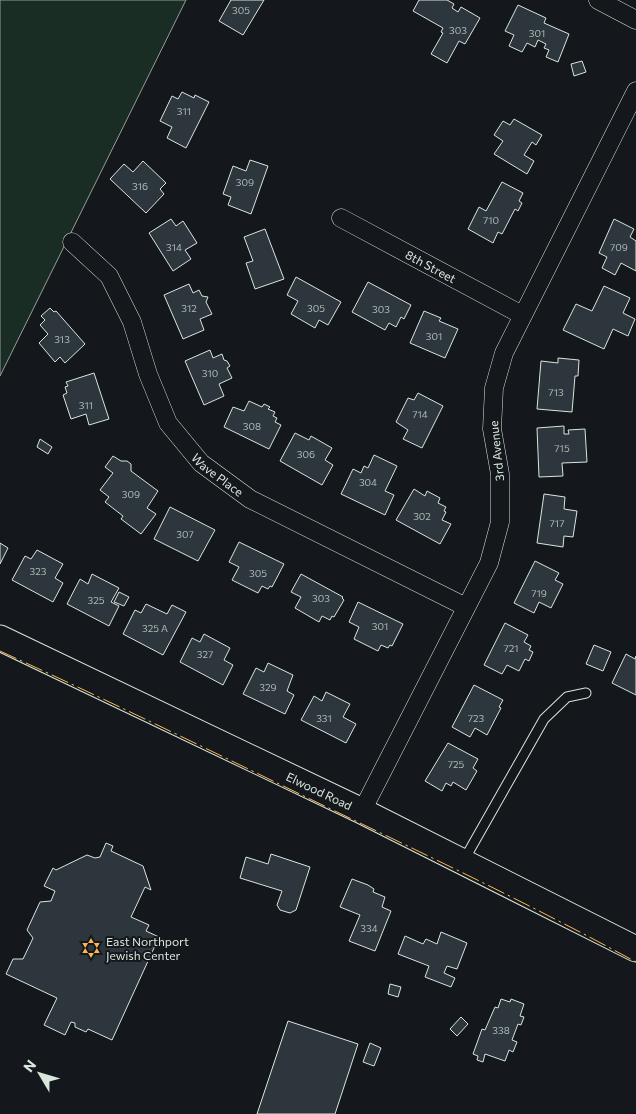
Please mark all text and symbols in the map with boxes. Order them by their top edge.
house number: 305 [232,4,250,16]
house number: 303 [449,24,467,36]
house number: 301 [529,27,545,39]
house number: 311 [177,105,191,117]
house number: 309 [236,176,254,188]
house number: 316 [132,180,148,192]
house number: 710 [483,214,499,226]
house number: 314 [166,241,182,253]
house number: 709 [610,241,628,253]
street label: 8th Street [403,247,459,285]
house number: 312 [181,302,197,314]
house number: 305 [307,302,325,314]
house number: 303 [372,303,390,315]
house number: 301 [426,330,442,342]
house number: 313 [54,333,70,345]
house number: 310 [202,367,218,379]
house number: 713 [548,386,564,398]
house number: 311 [79,399,93,411]
house number: 714 [412,408,428,420]
house number: 308 [243,420,261,432]
street label: 3rd Avenue [486,420,506,482]
house number: 715 [554,442,570,454]
house number: 306 [297,448,315,460]
street label: Wave Place [189,450,246,499]
house number: 304 [359,476,377,488]
house number: 309 [122,488,140,500]
house number: 302 [413,510,431,522]
house number: 717 [550,517,564,529]
house number: 307 [176,528,194,540]
house number: 323 [30,565,47,577]
house number: 305 [249,567,267,579]
house number: 719 [531,587,547,599]
house number: 303 [312,592,330,604]
house number: 325 [88,594,105,606]
house number: 301 [372,620,388,632]
house number: 325 A [142,622,168,634]
house number: 721 [503,642,519,654]
house number: 327 [197,648,213,660]
house number: 329 [259,681,277,693]
house number: 331 [316,712,332,724]
house number: 723 [468,712,485,724]
house number: 725 [448,758,465,770]
street label: Elwood Road [284,769,355,812]
house number: 334 [360,922,378,934]
place label: East Northport Jewish Center [106,934,189,963]
synagogue icon: East Northport Jewish Center [80,937,102,959]
house number: 338 [492,1024,510,1036]
north arrow [15,1049,65,1099]
text: N [19,1056,39,1075]

